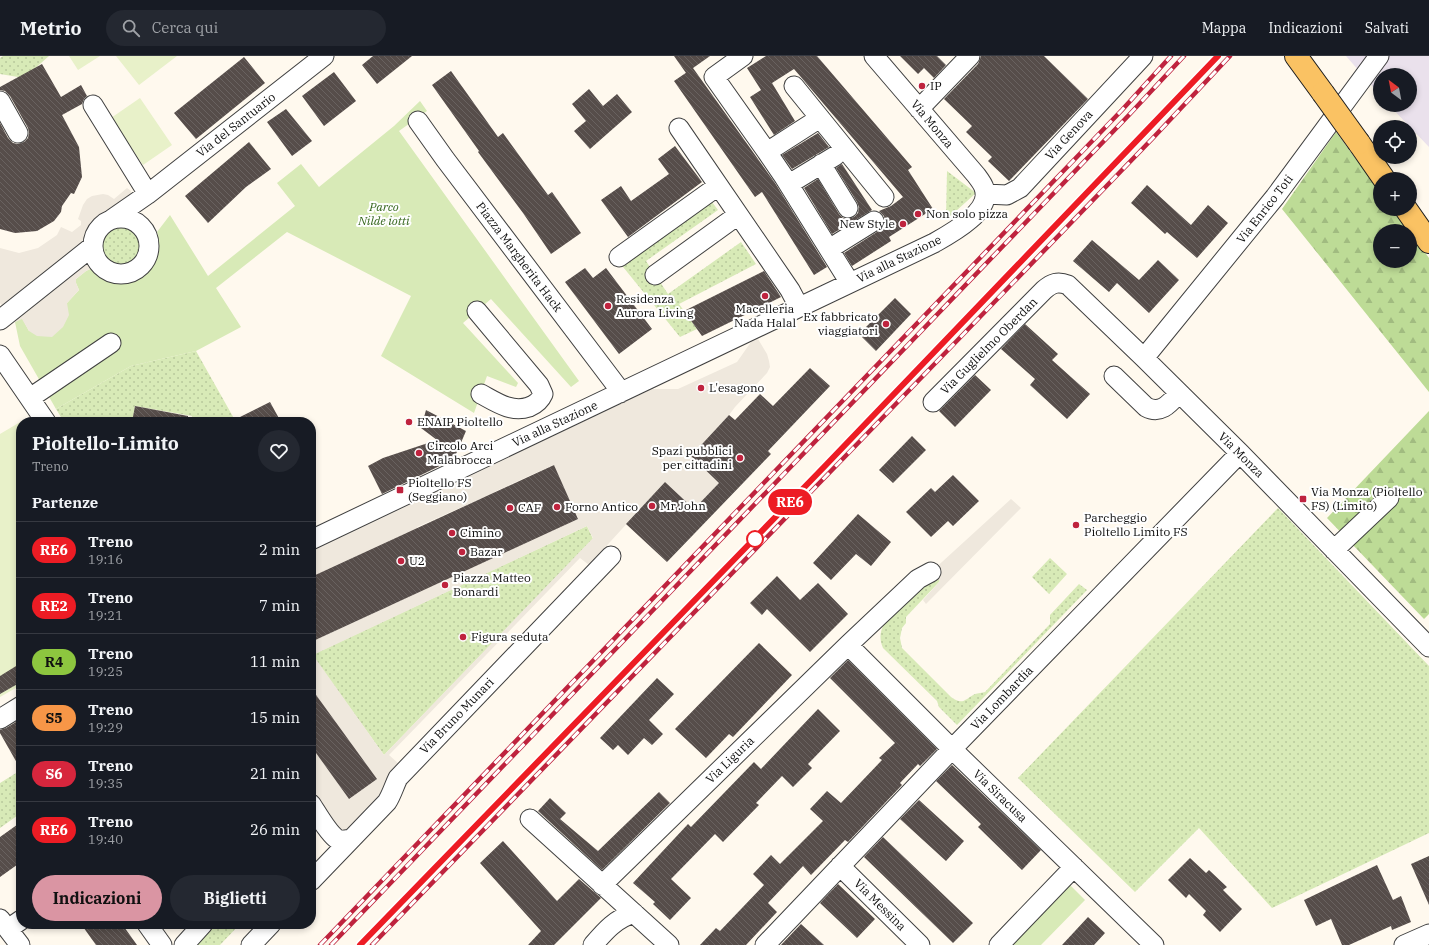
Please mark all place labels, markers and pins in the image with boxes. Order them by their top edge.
place label: IP [930,78,942,93]
marker: IP [917,81,927,91]
place label: Non solo pizza [926,206,1009,221]
marker: Non solo pizza [913,209,923,219]
place label: New Style [839,216,895,231]
marker: New Style [898,219,908,229]
place label: Residenza Aurora Living [616,291,694,320]
marker: Macelleria Nada Halal [760,291,770,301]
marker: Residenza Aurora Living [603,301,613,311]
place label: Macelleria Nada Halal [734,301,796,330]
place label: Ex fabbricato viaggiatori [803,309,878,338]
marker: Ex fabbricato viaggiatori [881,319,891,329]
place label: L'esagono [709,380,765,395]
marker: L'esagono [696,383,706,393]
place label: ENAIP Pioltello [417,414,503,429]
marker: ENAIP Pioltello [404,417,414,427]
place label: Circolo Arci Malabrocca [427,438,494,467]
place label: Spazi pubblici per cittadini [652,443,732,472]
marker: Circolo Arci Malabrocca [414,448,424,458]
marker: Spazi pubblici per cittadini [735,453,745,463]
place label: Pioltello FS (Seggiano) [408,475,472,504]
place label: Via Monza (Pioltello FS) (Limito) [1311,484,1423,513]
marker: Pioltello FS (Seggiano) [395,485,405,495]
marker: Via Monza (Pioltello FS) (Limito) [1298,494,1308,504]
place label: Mr John [660,498,706,513]
place label: Forno Antico [565,499,638,514]
place label: CAF [518,500,541,515]
marker: Mr John [647,501,657,511]
marker: Forno Antico [552,502,562,512]
marker: CAF [505,503,515,513]
place label: Parcheggio Pioltello Limito FS [1084,510,1188,539]
marker: Parcheggio Pioltello Limito FS [1071,520,1081,530]
place label: Cimino [460,525,501,540]
marker: Cimino [447,528,457,538]
unlabelled marker [746,530,764,548]
place label: Bazar [470,544,503,559]
marker: Bazar [457,547,467,557]
place label: U2 [409,553,425,568]
marker: U2 [396,556,406,566]
place label: Piazza Matteo Bonardi [453,570,531,599]
marker: Piazza Matteo Bonardi [440,580,450,590]
place label: Figura seduta [471,629,549,644]
marker: Figura seduta [458,632,468,642]

